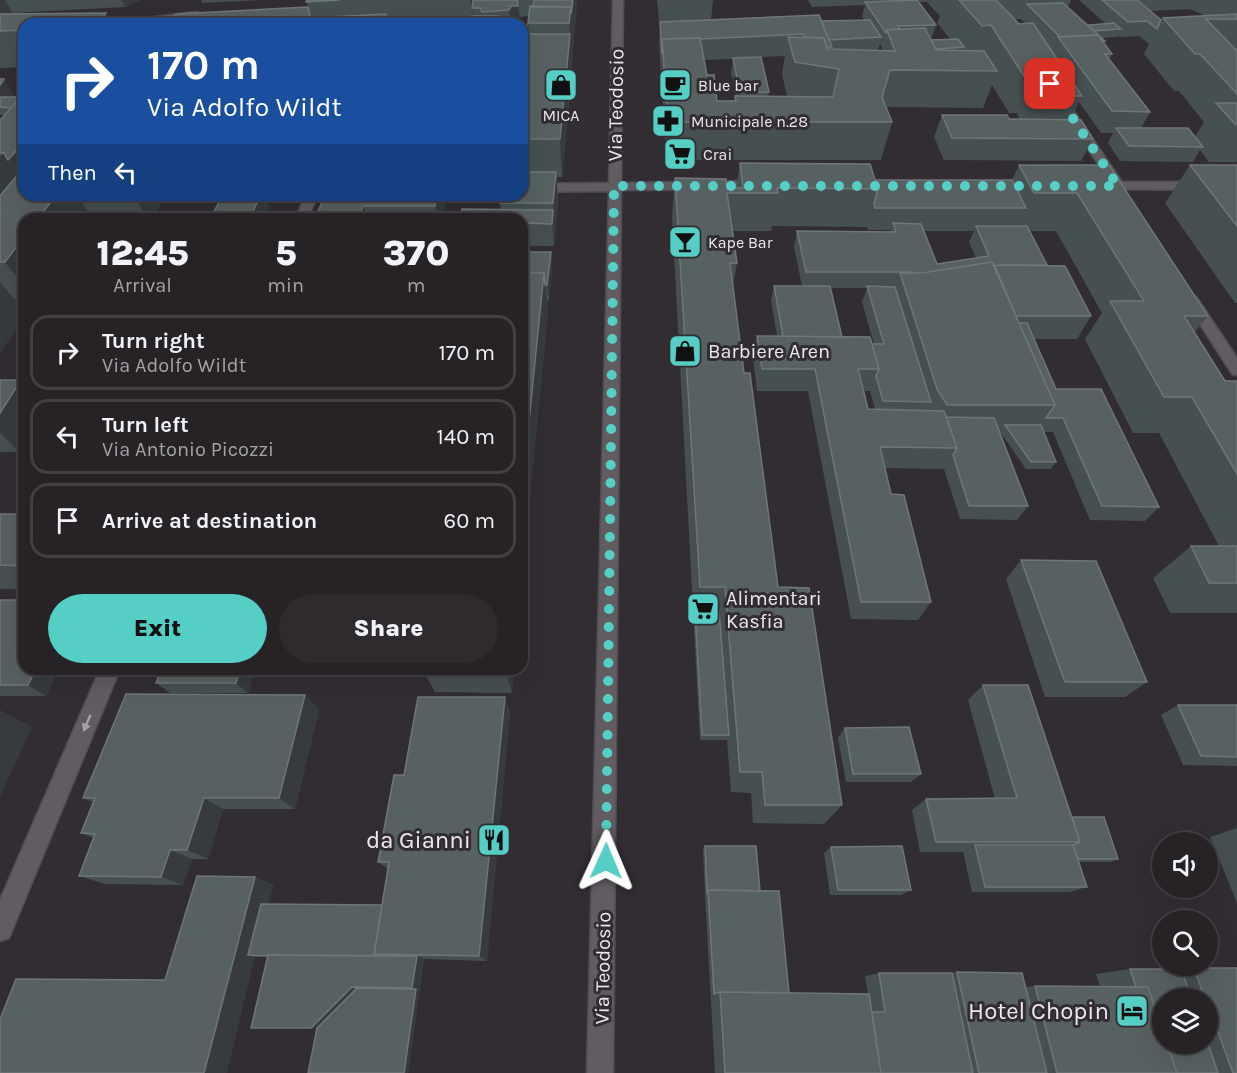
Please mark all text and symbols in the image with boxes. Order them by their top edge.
text: 170 m [147,40,260,90]
icon: right [48,42,126,120]
street label: Via Teodosio [604,48,628,162]
pin [1024,58,1075,109]
shop icon: MICA [543,67,579,103]
cafe icon: Blue bar [657,67,693,103]
icon: arrive [1033,67,1066,100]
place label: Blue bar [698,76,758,95]
text: Via Adolfo Wildt [147,91,342,123]
pharmacy icon: Municipale n.28 [650,103,686,139]
place label: MICA [542,106,580,125]
place label: Municipale n.28 [691,112,808,131]
supermarket icon: Crai [662,136,698,172]
place label: Crai [703,145,732,164]
icon: left [109,156,142,189]
text: Then [48,160,97,186]
bar icon: Kape Bar [667,224,703,260]
text: 12:45 [97,232,189,274]
text: 5 [275,232,297,274]
text: 370 [383,232,449,274]
place label: Kape Bar [708,233,773,252]
text: Arrival [113,274,172,297]
text: min [267,274,304,297]
text: m [407,274,425,297]
text: Turn right [102,328,205,354]
shop icon: Barbiere Aren [667,333,703,369]
icon: right [51,336,84,369]
text: 170 m [439,340,495,366]
place label: Barbiere Aren [708,340,830,363]
text: Via Adolfo Wildt [102,354,246,377]
text: Turn left [102,412,189,438]
icon: left [51,420,84,453]
text: 140 m [437,424,495,450]
text: Via Antonio Picozzi [102,438,274,461]
icon: arrive [51,504,84,537]
text: Arrive at destination [102,508,317,534]
text: 60 m [444,508,495,534]
place label: Alimentari Kasfia [726,587,822,633]
supermarket icon: Alimentari Kasfia [685,591,721,627]
button: Exit [48,594,267,663]
button: Share [279,594,498,663]
one-way arrow [82,714,92,732]
restaurant icon: da Gianni [476,822,512,858]
place label: da Gianni [366,826,471,854]
position arrow [574,829,638,893]
map controls [1152,832,1218,1054]
button: sound [1152,832,1218,898]
button: search [1152,910,1218,976]
street label: Via Teodosio [591,911,615,1025]
button: layers [1152,988,1218,1054]
hotel icon: Hotel Chopin [1114,993,1150,1029]
place label: Hotel Chopin [968,997,1109,1025]

